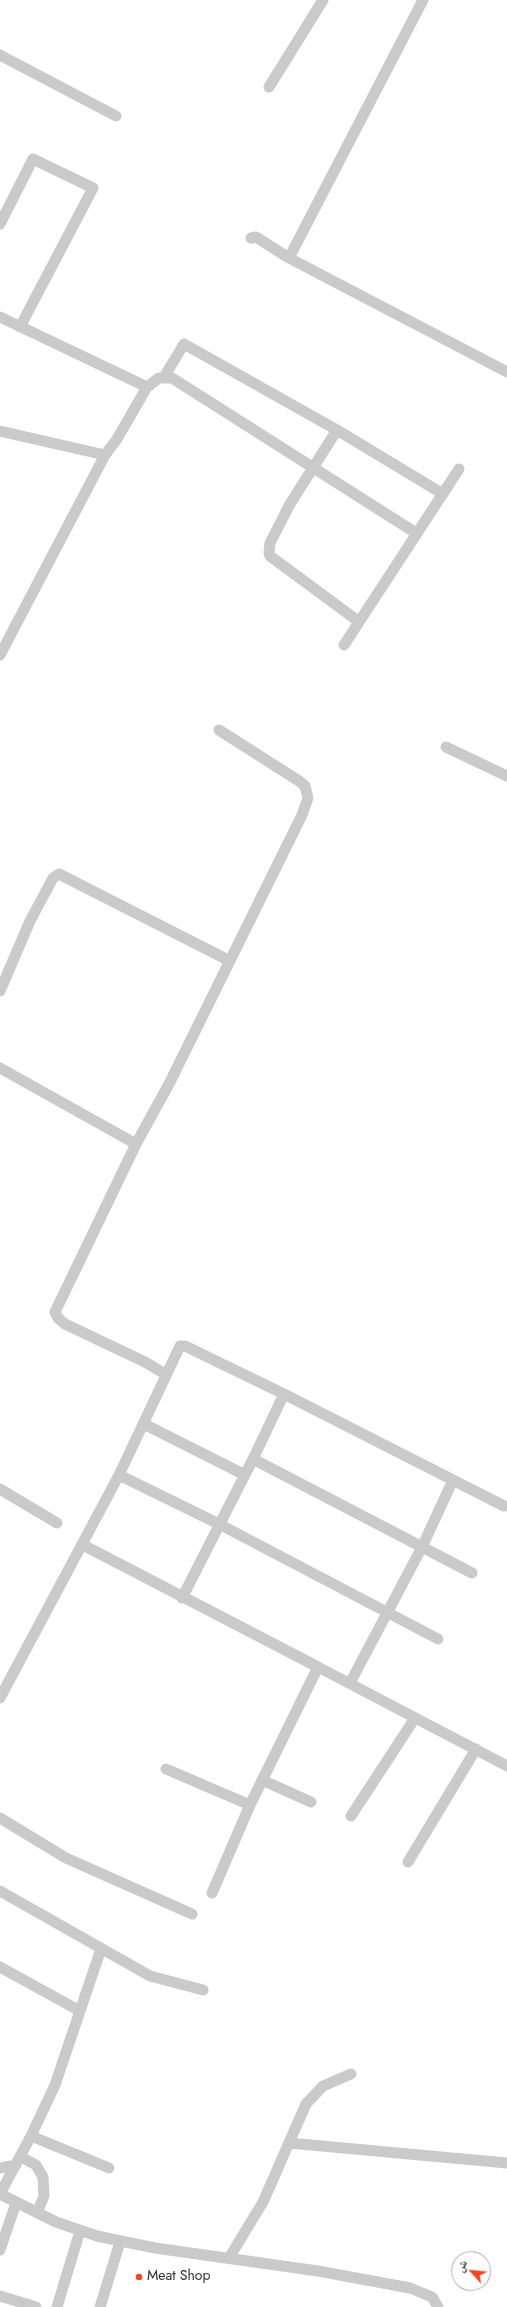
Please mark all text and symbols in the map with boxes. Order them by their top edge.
north arrow [451,2251,491,2291]
text: ش [451,2257,471,2275]
place label: Meat Shop [147,2269,210,2285]
marker: Meat Shop [134,2272,144,2282]

